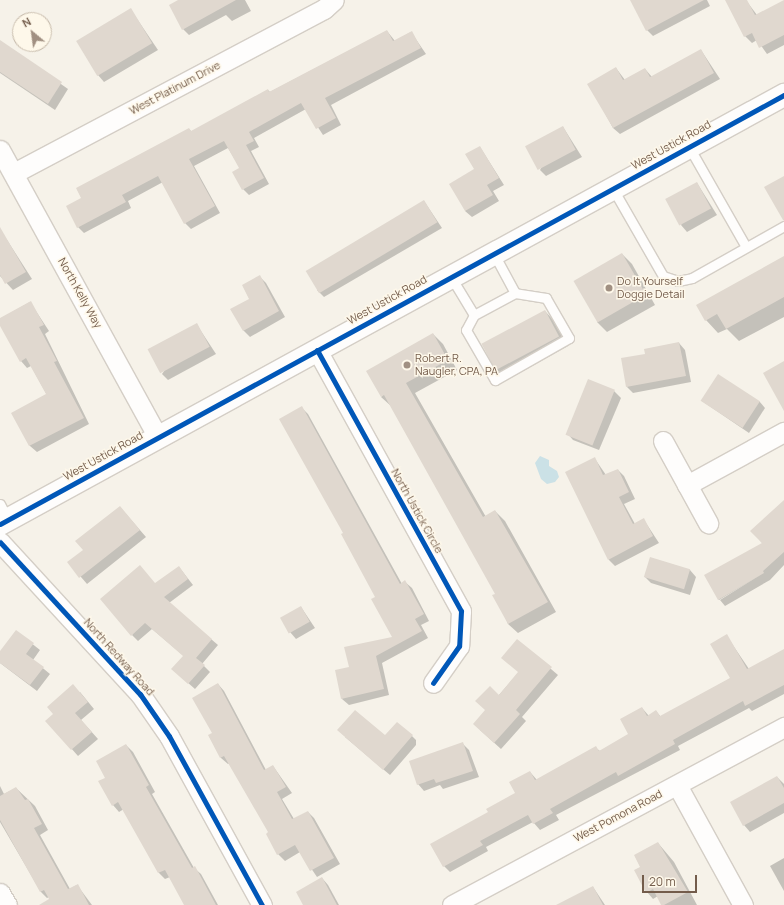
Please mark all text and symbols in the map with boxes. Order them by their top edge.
north arrow [12,12,52,52]
text: N [19,13,34,30]
street label: West Platinum Drive [127,58,223,118]
street label: West Ustick Road [629,118,713,172]
street label: North Kelly Way [55,256,105,330]
street label: West Ustick Road [345,273,429,327]
place label: Do It Yourself Doggie Detail [617,275,685,301]
marker: Do It Yourself Doggie Detail [604,283,614,293]
place label: Robert R. Naugler, CPA, PA [415,352,498,378]
marker: Robert R. Naugler, CPA, PA [402,360,412,370]
street label: West Ustick Road [61,429,145,483]
street label: North Ustick Circle [388,466,446,556]
street label: North Redway Road [81,616,157,698]
street label: West Pomona Road [572,787,664,845]
scale bar [644,867,699,893]
text: 20 m [649,873,676,890]

